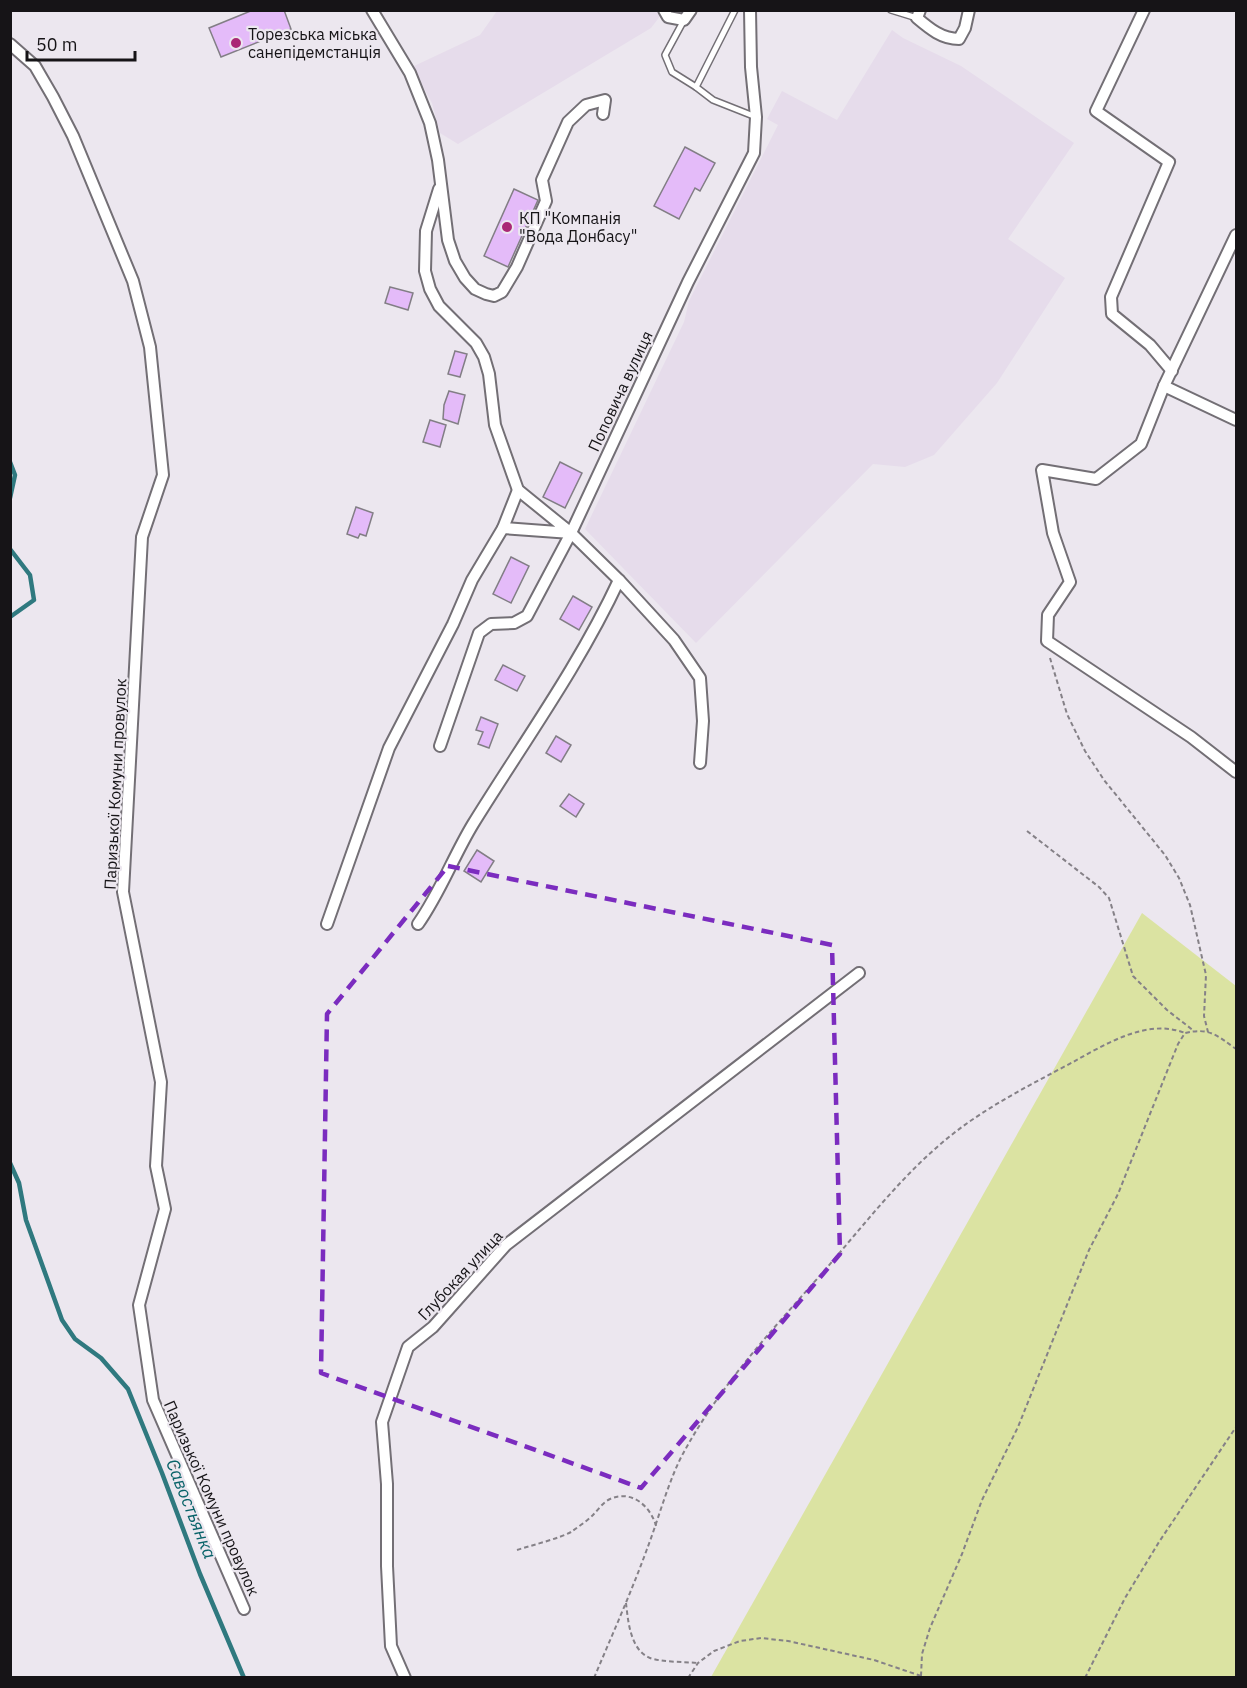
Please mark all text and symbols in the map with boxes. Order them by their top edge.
scale bar [27,24,135,62]
place label: Торезська міська санепідемстанція [248,24,381,62]
text: 50 m [36,33,78,56]
marker: Торезська міська санепідемстанція [229,36,243,50]
place label: КП "Компанія "Вода Донбасу" [519,208,637,246]
marker: КП "Компанія "Вода Донбасу" [500,220,514,234]
street label: Поповича вулиця [583,328,657,454]
street label: Паризької Комуни провулок [99,678,131,890]
street label: Глубокая улица [413,1226,507,1324]
street label: Паризької Комуни провулок [160,1397,264,1599]
water label: Савостьянка [161,1456,222,1562]

